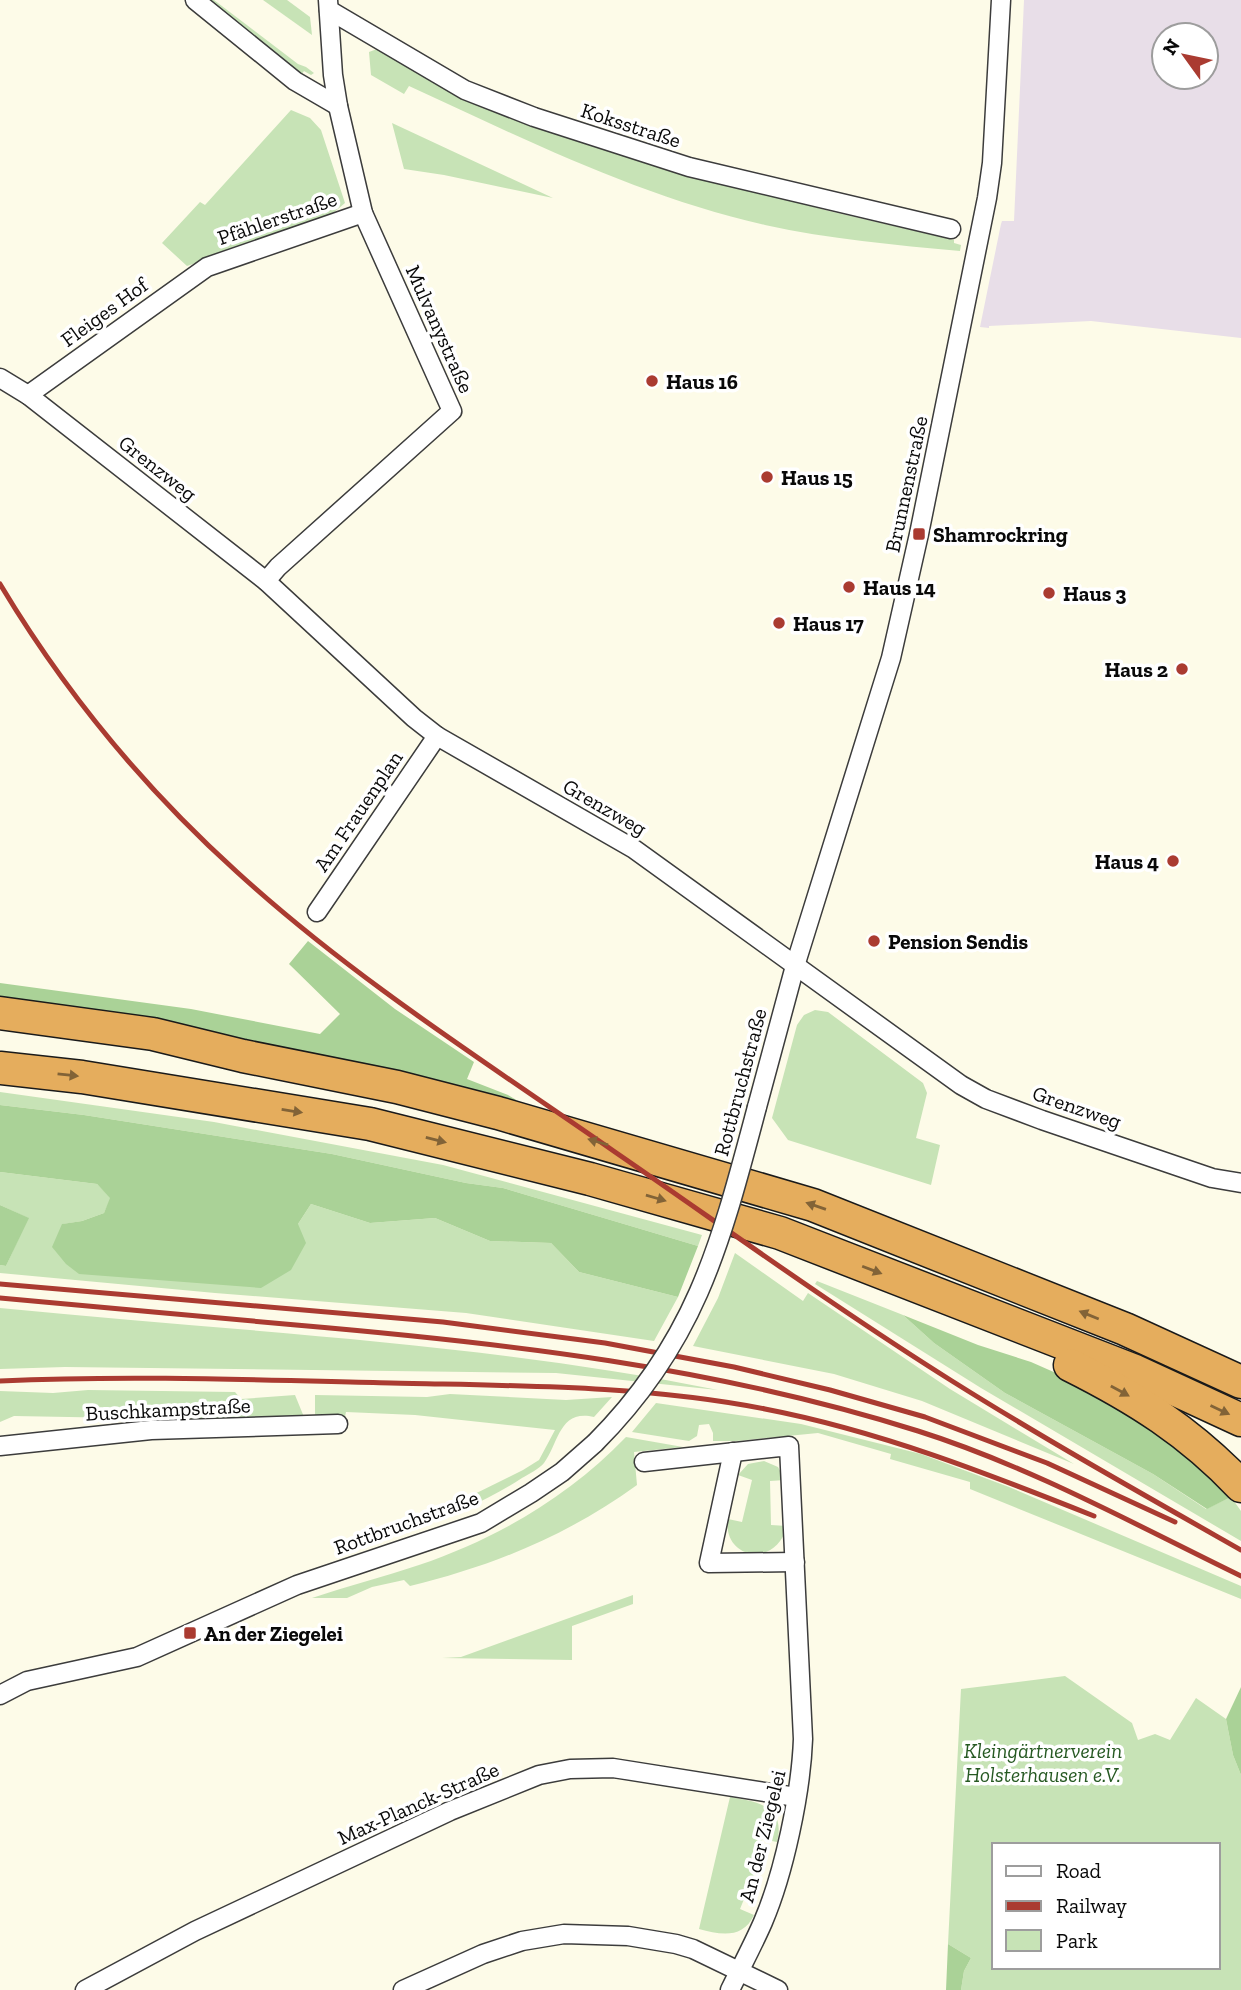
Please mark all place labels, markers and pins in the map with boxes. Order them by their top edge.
place label: Haus 16 [666,369,738,394]
marker: Haus 16 [644,373,660,389]
place label: Haus 15 [781,465,853,490]
marker: Haus 15 [759,469,775,485]
place label: Shamrockring [933,522,1068,547]
marker: Shamrockring [911,526,927,542]
place label: Haus 14 [863,575,936,600]
marker: Haus 14 [841,579,857,595]
place label: Haus 3 [1063,581,1126,606]
marker: Haus 3 [1041,585,1057,601]
place label: Haus 17 [793,611,864,636]
marker: Haus 17 [771,615,787,631]
place label: Haus 2 [1104,657,1168,682]
marker: Haus 2 [1174,661,1190,677]
place label: Haus 4 [1095,849,1159,874]
marker: Haus 4 [1165,853,1181,869]
place label: Pension Sendis [888,929,1029,954]
marker: Pension Sendis [866,933,882,949]
place label: An der Ziegelei [204,1621,343,1646]
marker: An der Ziegelei [182,1625,198,1641]

